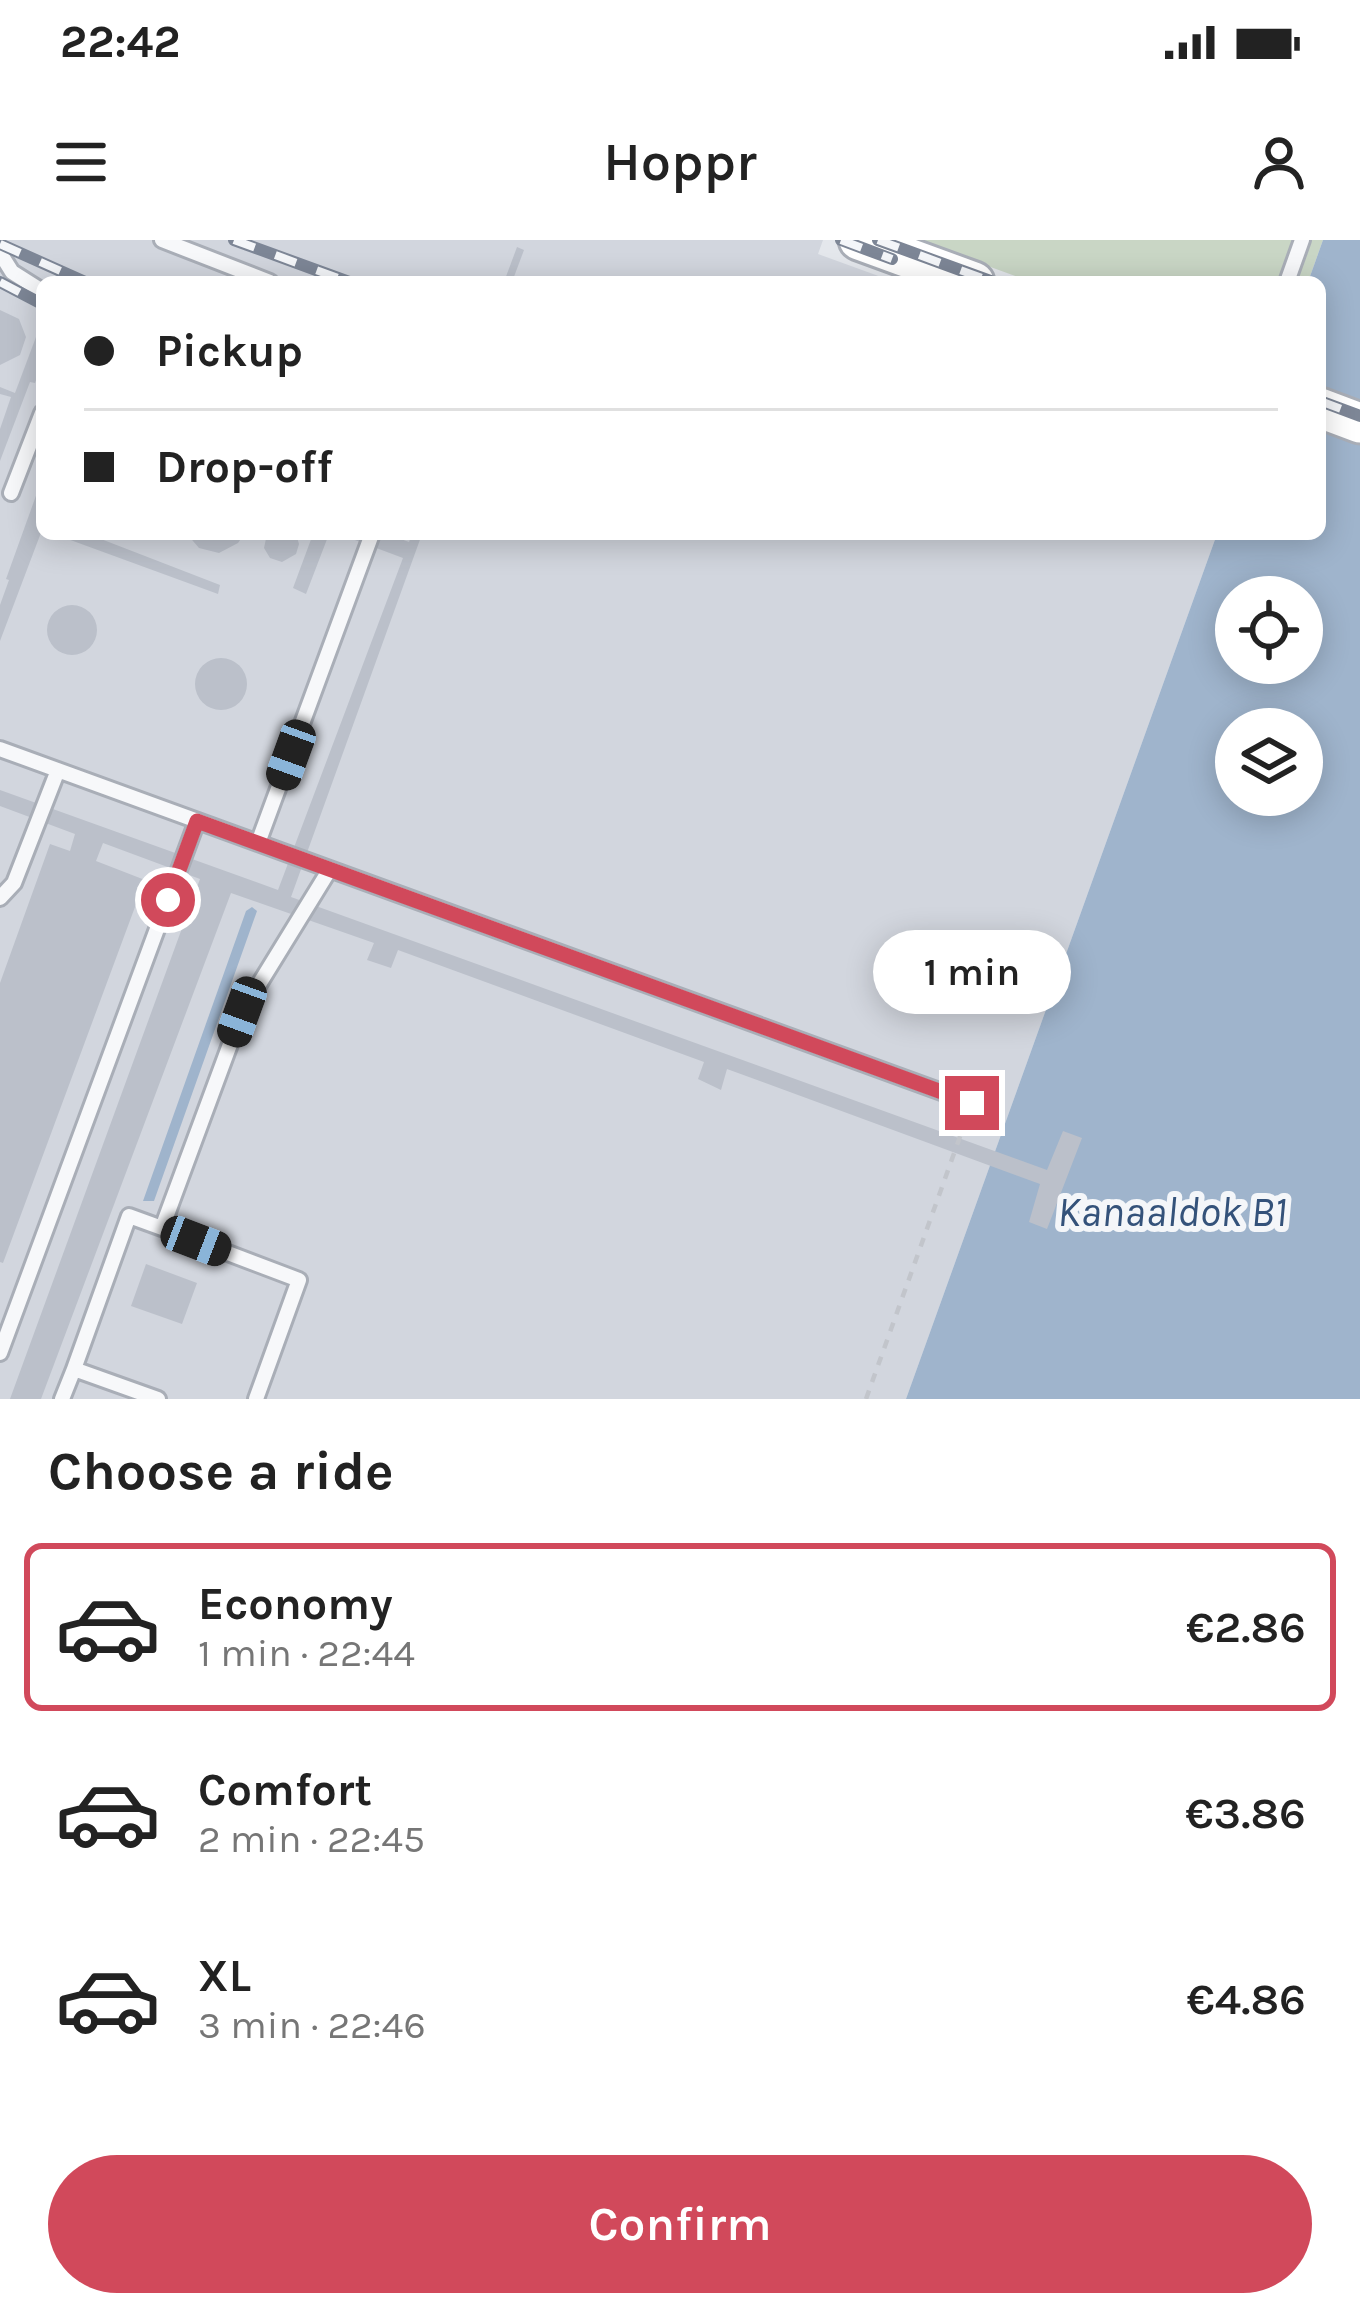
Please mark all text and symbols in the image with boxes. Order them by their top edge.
text: 22:42 [60,16,181,68]
icon: menu [48,129,114,195]
icon: person [1246,129,1312,195]
text: Hoppr [603,130,757,194]
text: Pickup [156,325,303,377]
text: Drop-off [156,441,333,493]
map controls [1215,576,1323,816]
button: locate [1215,576,1323,684]
button: layers [1215,708,1323,816]
car [262,715,320,795]
route start [141,873,195,927]
callout: 1 min [873,929,1071,1013]
text: 1 min [924,949,1020,995]
car [213,972,271,1052]
route end [945,1076,999,1130]
water label: Kanaaldok B1 [1057,1187,1287,1237]
car [156,1211,236,1271]
text: Choose a ride [48,1439,394,1503]
icon: car [54,1573,162,1681]
text: Economy [198,1578,393,1630]
text: €2.86 [1186,1601,1306,1653]
text: 1 min · 22:44 [198,1630,415,1676]
icon: car [54,1759,162,1867]
text: Comfort [198,1764,372,1816]
text: €3.86 [1185,1787,1306,1839]
text: 2 min · 22:45 [198,1816,425,1862]
icon: car [54,1945,162,2053]
text: XL [198,1950,251,2002]
text: €4.86 [1187,1973,1306,2025]
text: 3 min · 22:46 [198,2002,426,2048]
button: Confirm [48,2155,1312,2293]

